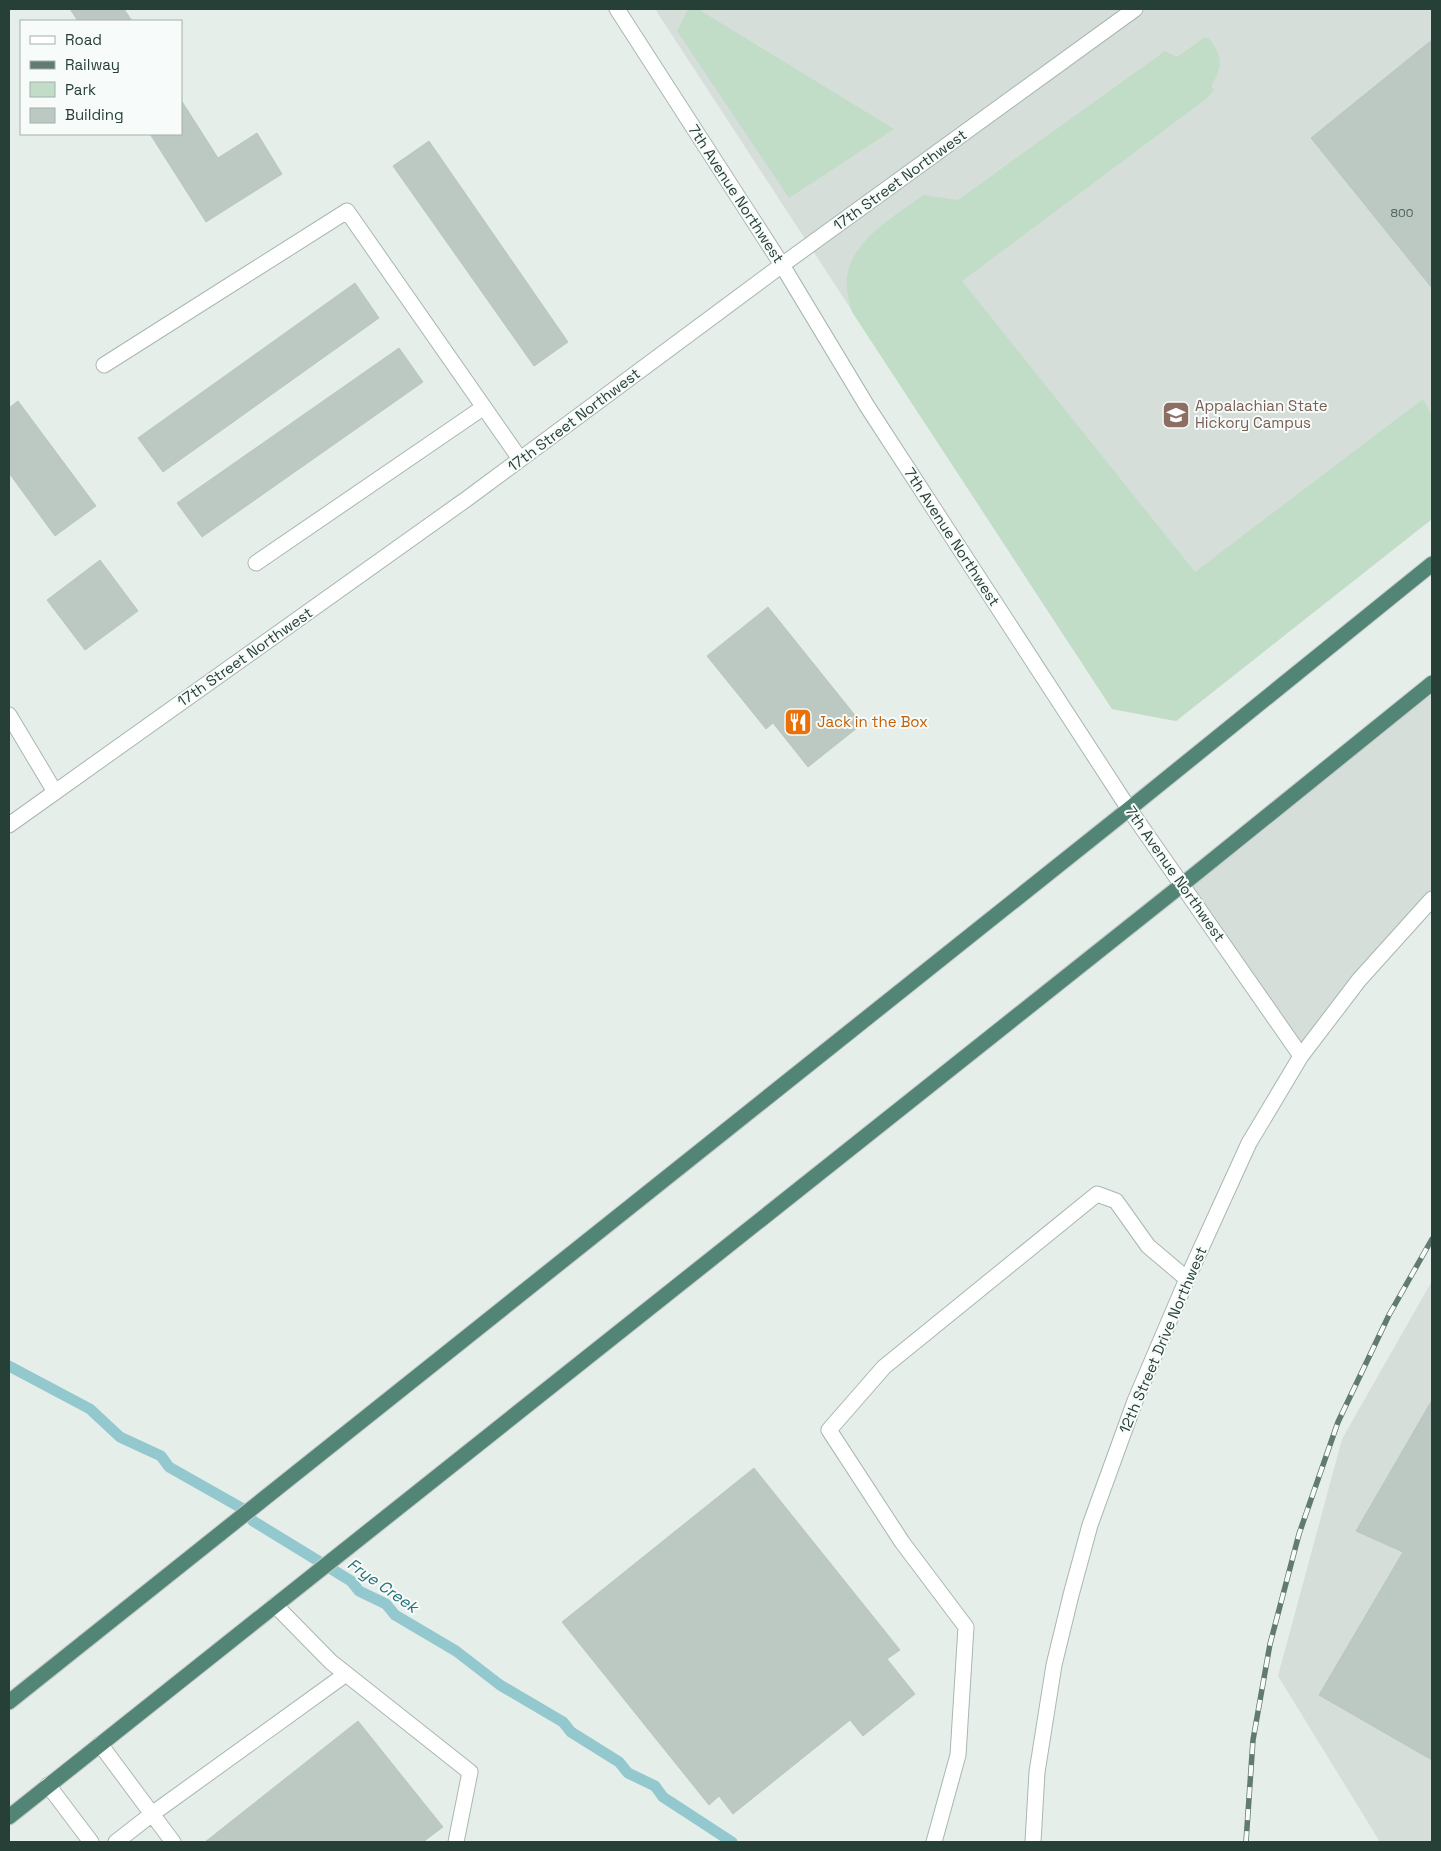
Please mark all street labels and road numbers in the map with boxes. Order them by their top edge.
street label: 7th Avenue Northwest [685,121,788,267]
street label: 17th Street Northwest [829,125,970,235]
street label: 17th Street Northwest [504,364,644,476]
street label: 7th Avenue Northwest [901,464,1004,610]
street label: 17th Street Northwest [173,603,316,710]
street label: 7th Avenue Northwest [1121,802,1230,945]
street label: 12th Street Drive Northwest [1115,1243,1211,1436]

